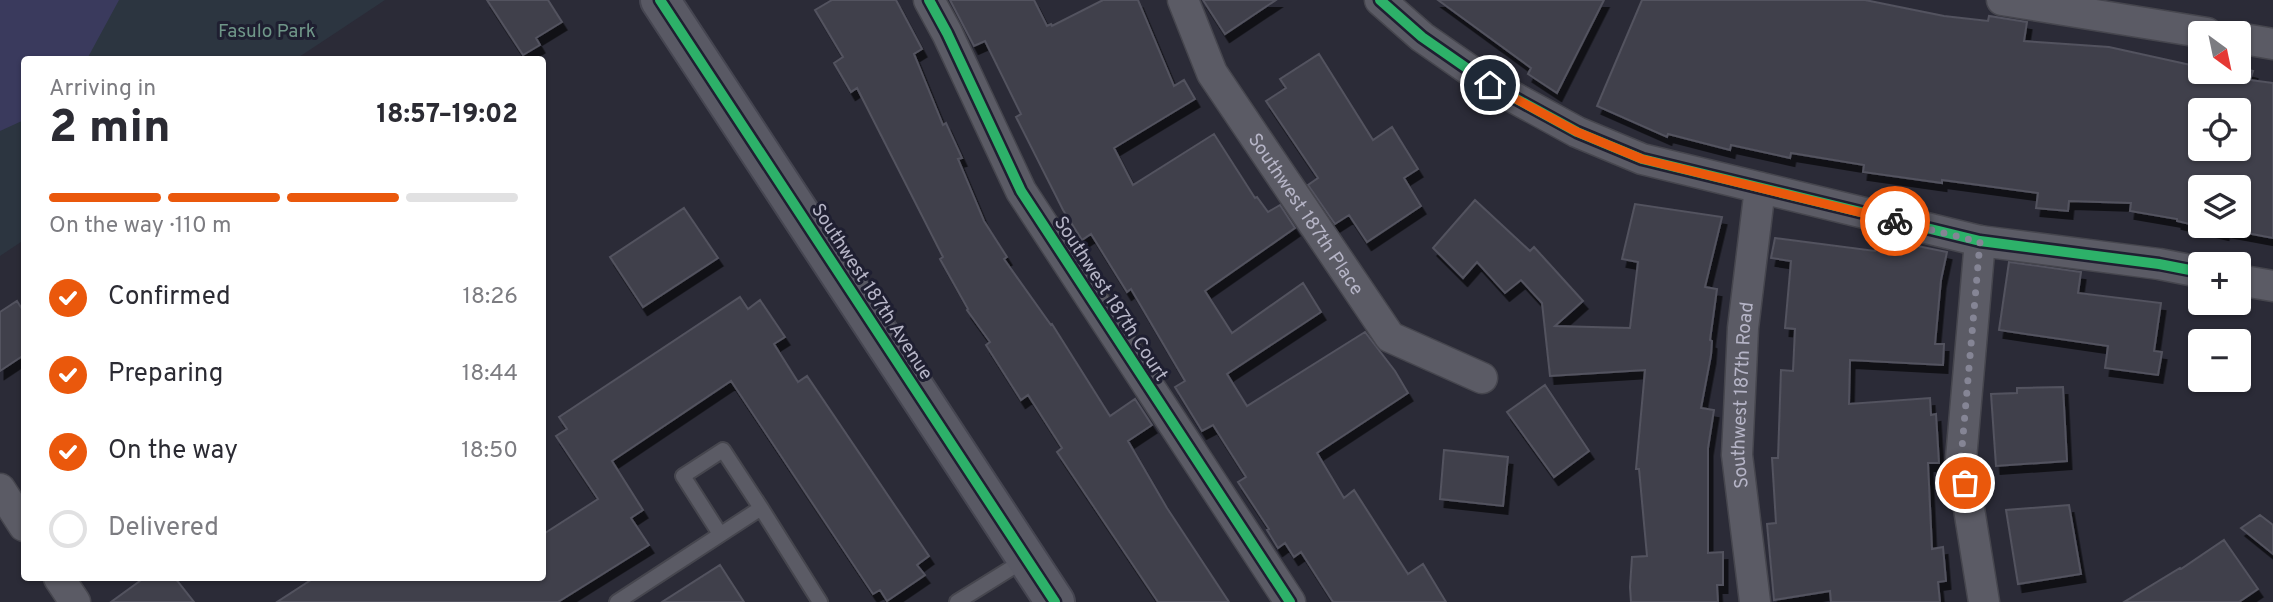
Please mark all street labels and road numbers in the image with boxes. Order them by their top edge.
street label: Southwest 187th Place [1242,129,1368,300]
street label: Southwest 187th Avenue [805,199,937,385]
street label: Southwest 187th Court [1048,212,1173,386]
street label: Southwest 187th Road [1727,301,1760,490]

